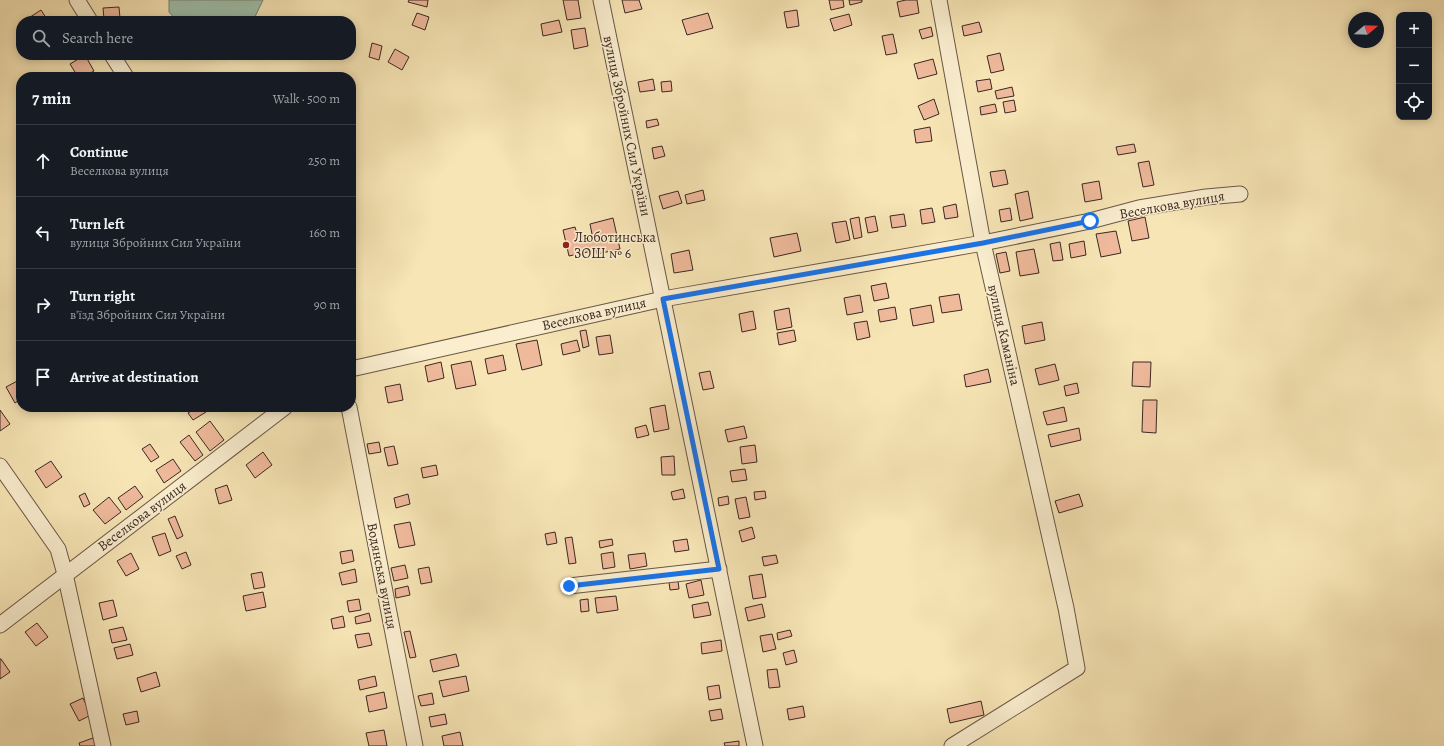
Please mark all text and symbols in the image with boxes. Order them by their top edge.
north arrow [1348,12,1384,48]
map controls [1396,12,1432,120]
button: + [1396,12,1432,48]
search box [16,16,356,60]
icon: search [30,27,52,49]
text: Search here [62,28,133,48]
street label: вулиця Збройних Сил України [599,34,655,218]
button: − [1396,48,1432,84]
button: locate [1396,84,1432,120]
text: 7 min [32,87,71,110]
text: Walk · 500 m [273,90,340,107]
text: Continue [70,142,128,162]
icon: ahead [32,150,54,172]
text: 250 m [308,152,340,169]
text: Веселкова вулиця [70,162,169,179]
street label: Веселкова вулиця [1118,186,1226,224]
route start [1081,212,1099,230]
text: Turn left [70,214,125,234]
icon: left [32,222,54,244]
text: 160 m [309,224,340,241]
place label: Люботинська ЗОШ № 6 [574,228,656,263]
text: вулиця Збройних Сил України [70,234,241,251]
marker: Люботинська ЗОШ № 6 [561,240,571,250]
street label: вулиця Каманіна [983,283,1025,388]
text: Turn right [70,286,135,306]
street label: Веселкова вулиця [540,293,648,335]
icon: right [32,294,54,316]
text: 90 m [314,296,340,313]
text: в'їзд Збройних Сил України [70,306,225,323]
icon: arrive [32,366,54,388]
text: Arrive at destination [70,367,199,387]
street label: Веселкова вулиця [94,476,190,556]
street label: Водянська вулиця [362,521,402,631]
route end [560,577,578,595]

